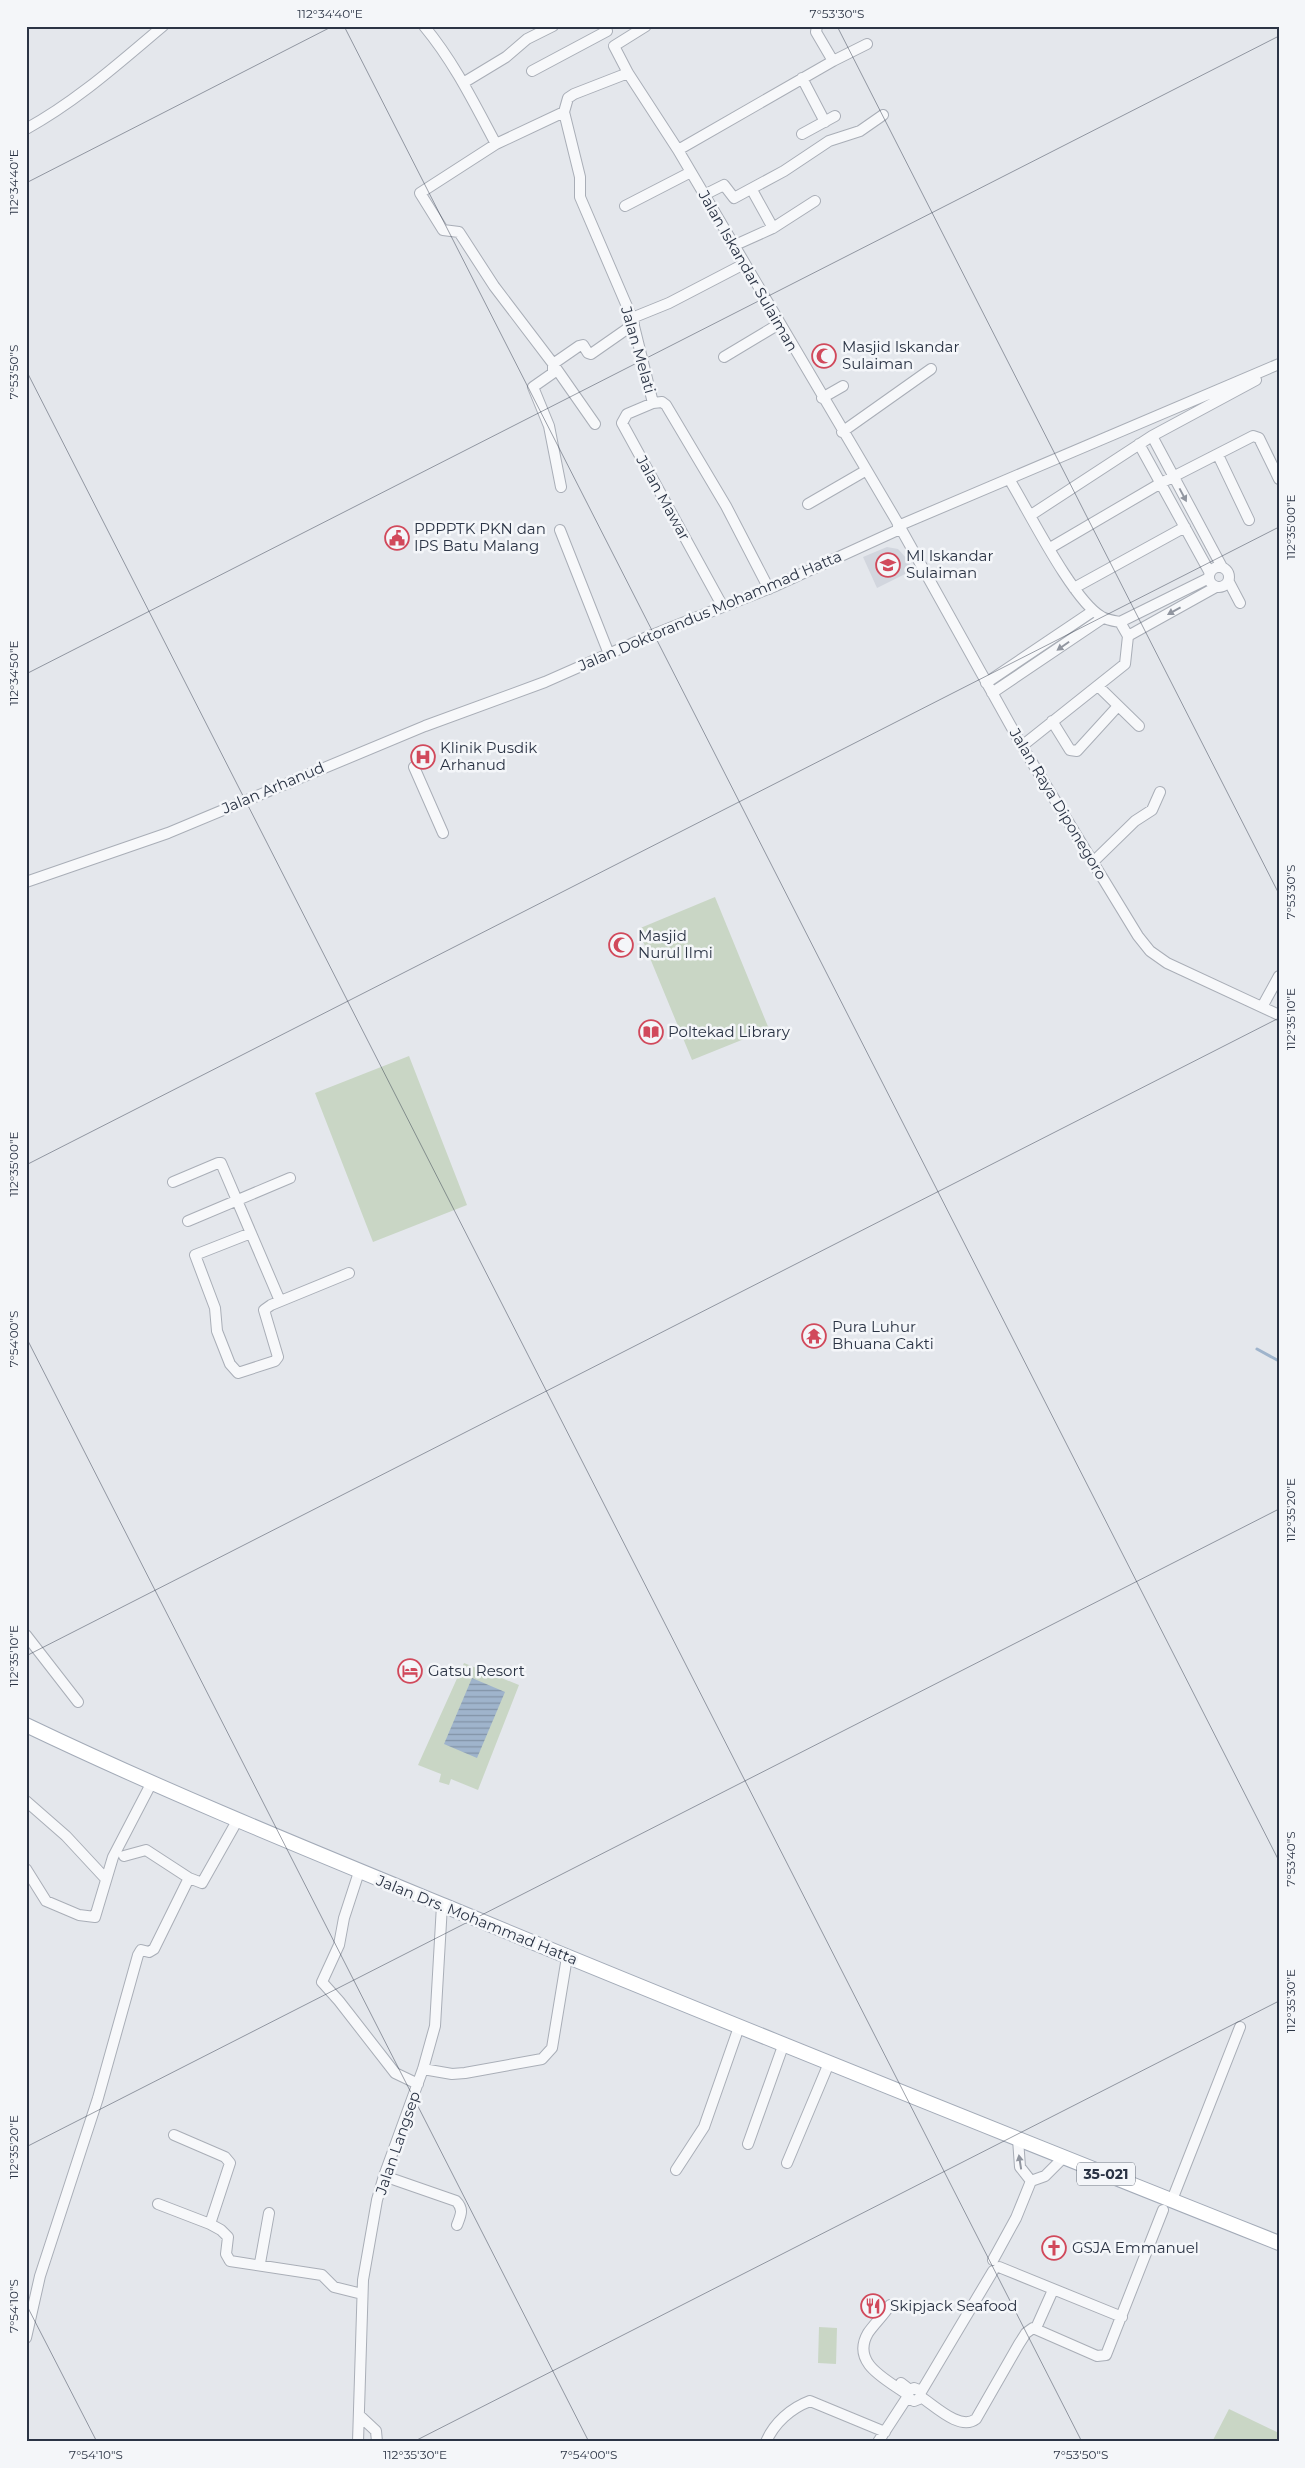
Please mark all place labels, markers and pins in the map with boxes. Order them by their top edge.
place label: Masjid Iskandar Sulaiman [842,337,959,373]
mosque icon: Masjid Iskandar Sulaiman [811,343,837,369]
place label: PPPPTK PKN dan IPS Batu Malang [414,519,546,555]
public building icon: PPPPTK PKN dan IPS Batu Malang [384,525,410,551]
place label: MI Iskandar Sulaiman [906,546,993,582]
school or university icon: MI Iskandar Sulaiman [875,552,901,578]
place label: Klinik Pusdik Arhanud [440,738,537,774]
hospital icon: Klinik Pusdik Arhanud [410,744,436,770]
place label: Masjid Nurul Ilmi [638,926,713,962]
mosque icon: Masjid Nurul Ilmi [608,932,634,958]
library icon: Poltekad Library [638,1019,664,1045]
place label: Poltekad Library [668,1022,791,1041]
place label: Pura Luhur Bhuana Cakti [832,1317,934,1353]
temple icon: Pura Luhur Bhuana Cakti [801,1323,827,1349]
hotel icon: Gatsu Resort [397,1658,423,1684]
place label: Gatsu Resort [428,1661,525,1680]
church icon: GSJA Emmanuel [1041,2235,1067,2261]
place label: GSJA Emmanuel [1072,2238,1199,2257]
restaurant icon: Skipjack Seafood [860,2293,886,2319]
place label: Skipjack Seafood [890,2296,1017,2315]

